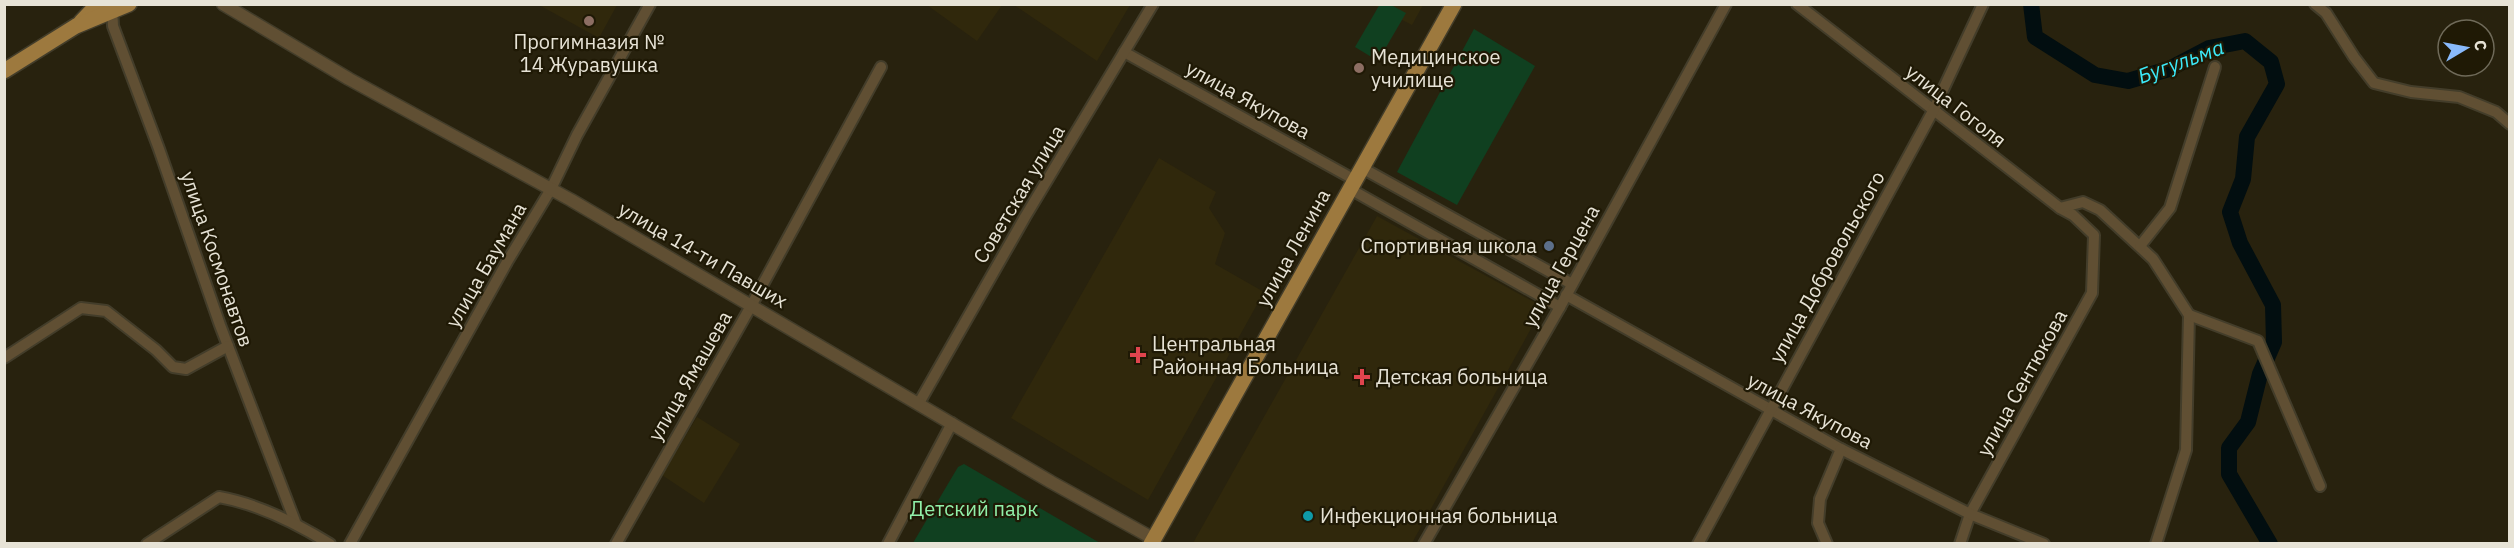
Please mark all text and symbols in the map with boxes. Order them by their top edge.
marker: Прогимназия № 14 Журавушка [582,14,596,28]
north arrow [2436,18,2496,78]
place label: Прогимназия № 14 Журавушка [513,28,665,78]
water label: Бугульма [2134,32,2228,90]
text: С [2470,39,2492,52]
place label: Медицинское училище [1371,43,1500,93]
street label: улица Якупова [1181,54,1316,145]
street label: улица Гоголя [1900,58,2012,153]
marker: Медицинское училище [1352,61,1366,75]
street label: Советская улица [967,119,1071,268]
street label: улица Добровольского [1763,166,1891,367]
street label: улица Космонавтов [175,167,260,350]
street label: улица Ленина [1249,184,1336,311]
street label: улица 14-ти Павших [614,195,793,314]
street label: улица Баумана [439,197,533,332]
street label: улица Герцена [1516,199,1606,332]
place label: Спортивная школа [1361,232,1537,259]
marker: Спортивная школа [1542,239,1556,253]
street label: улица Сентюкова [1970,304,2073,461]
street label: улица Ямашева [641,305,738,446]
place label: Центральная Районная Больница [1152,330,1339,380]
marker: Центральная Районная Больница [1129,346,1147,364]
place label: Детская больница [1376,363,1548,390]
street label: улица Якупова [1743,366,1878,455]
marker: Детская больница [1353,368,1371,386]
park label: Детский парк [910,495,1038,522]
place label: Инфекционная больница [1320,502,1558,529]
marker: Инфекционная больница [1301,509,1315,523]

